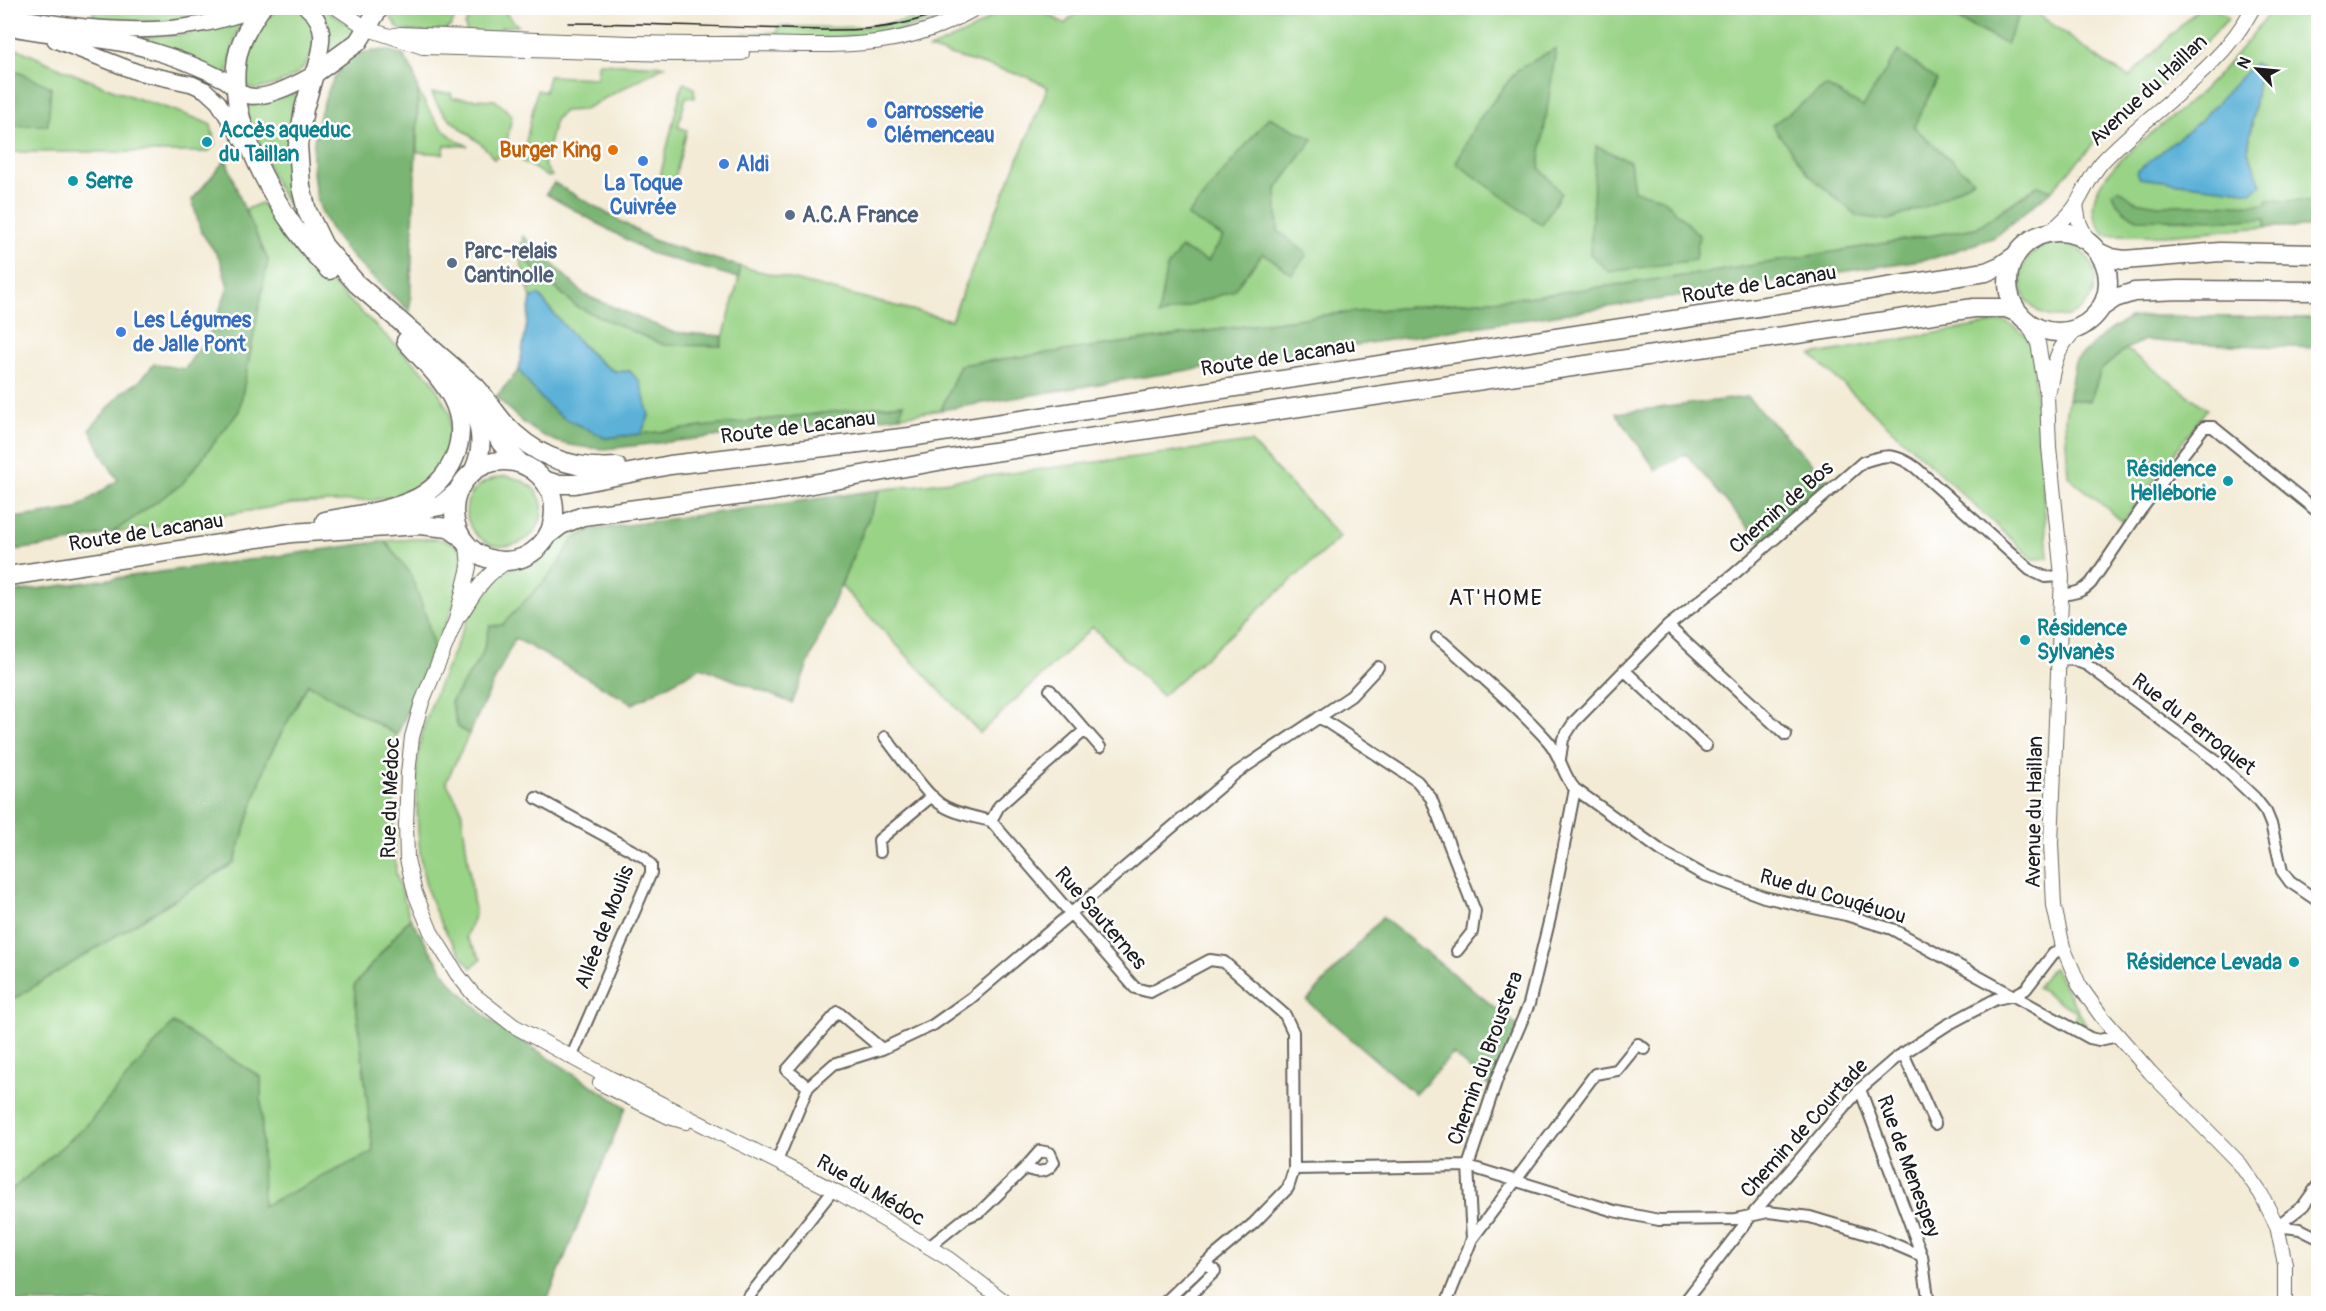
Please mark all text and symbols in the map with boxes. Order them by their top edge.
street label: Avenue du Haillan [2083,29,2213,152]
north arrow [2227,39,2287,99]
text: N [2233,53,2256,72]
place label: Carrosserie Clémenceau [884,98,995,149]
marker: Carrosserie Clémenceau [865,116,879,130]
place label: Accès aqueduc du Taillan [219,117,351,168]
marker: Accès aqueduc du Taillan [200,135,214,149]
place label: Burger King [499,137,601,164]
marker: Burger King [606,143,620,157]
place label: Aldi [736,151,769,178]
marker: La Toque Cuivrée [636,154,650,168]
marker: Aldi [717,157,731,171]
place label: Serre [85,168,133,195]
place label: La Toque Cuivrée [604,170,683,221]
marker: Serre [66,174,80,188]
place label: A.C.A France [802,202,919,229]
marker: A.C.A France [783,208,797,222]
place label: Parc-relais Cantinolle [464,238,558,289]
marker: Parc-relais Cantinolle [445,256,459,270]
street label: Route de Lacanau [1680,259,1838,310]
place label: Les Légumes de Jalle Pont [133,307,252,358]
marker: Les Légumes de Jalle Pont [114,325,128,339]
street label: Route de Lacanau [1199,332,1357,383]
street label: Route de Lacanau [719,405,877,450]
street label: Chemin de Bos [1724,454,1840,560]
place label: Résidence Helleborie [2126,456,2217,507]
marker: Résidence Helleborie [2221,474,2235,488]
street label: Route de Lacanau [67,507,225,558]
district label: AT'HOME [1449,584,1543,612]
place label: Résidence Sylvanès [2037,615,2127,666]
marker: Résidence Sylvanès [2018,633,2032,647]
street label: Rue du Perroquet [2126,668,2262,782]
street label: Avenue du Haillan [2020,736,2049,888]
street label: Rue du Médoc [375,737,406,859]
street label: Allée de Moulis [569,861,641,993]
street label: Rue Sauternes [1049,861,1153,976]
street label: Rue du Couqéuou [1756,863,1909,930]
place label: Résidence Levada [2126,949,2282,976]
marker: Résidence Levada [2287,955,2301,969]
street label: Chemin du Broustera [1441,967,1529,1149]
street label: Chemin de Courtade [1735,1053,1875,1204]
street label: Rue de Menespey [1870,1092,1947,1241]
street label: Rue du Médoc [812,1148,930,1232]

